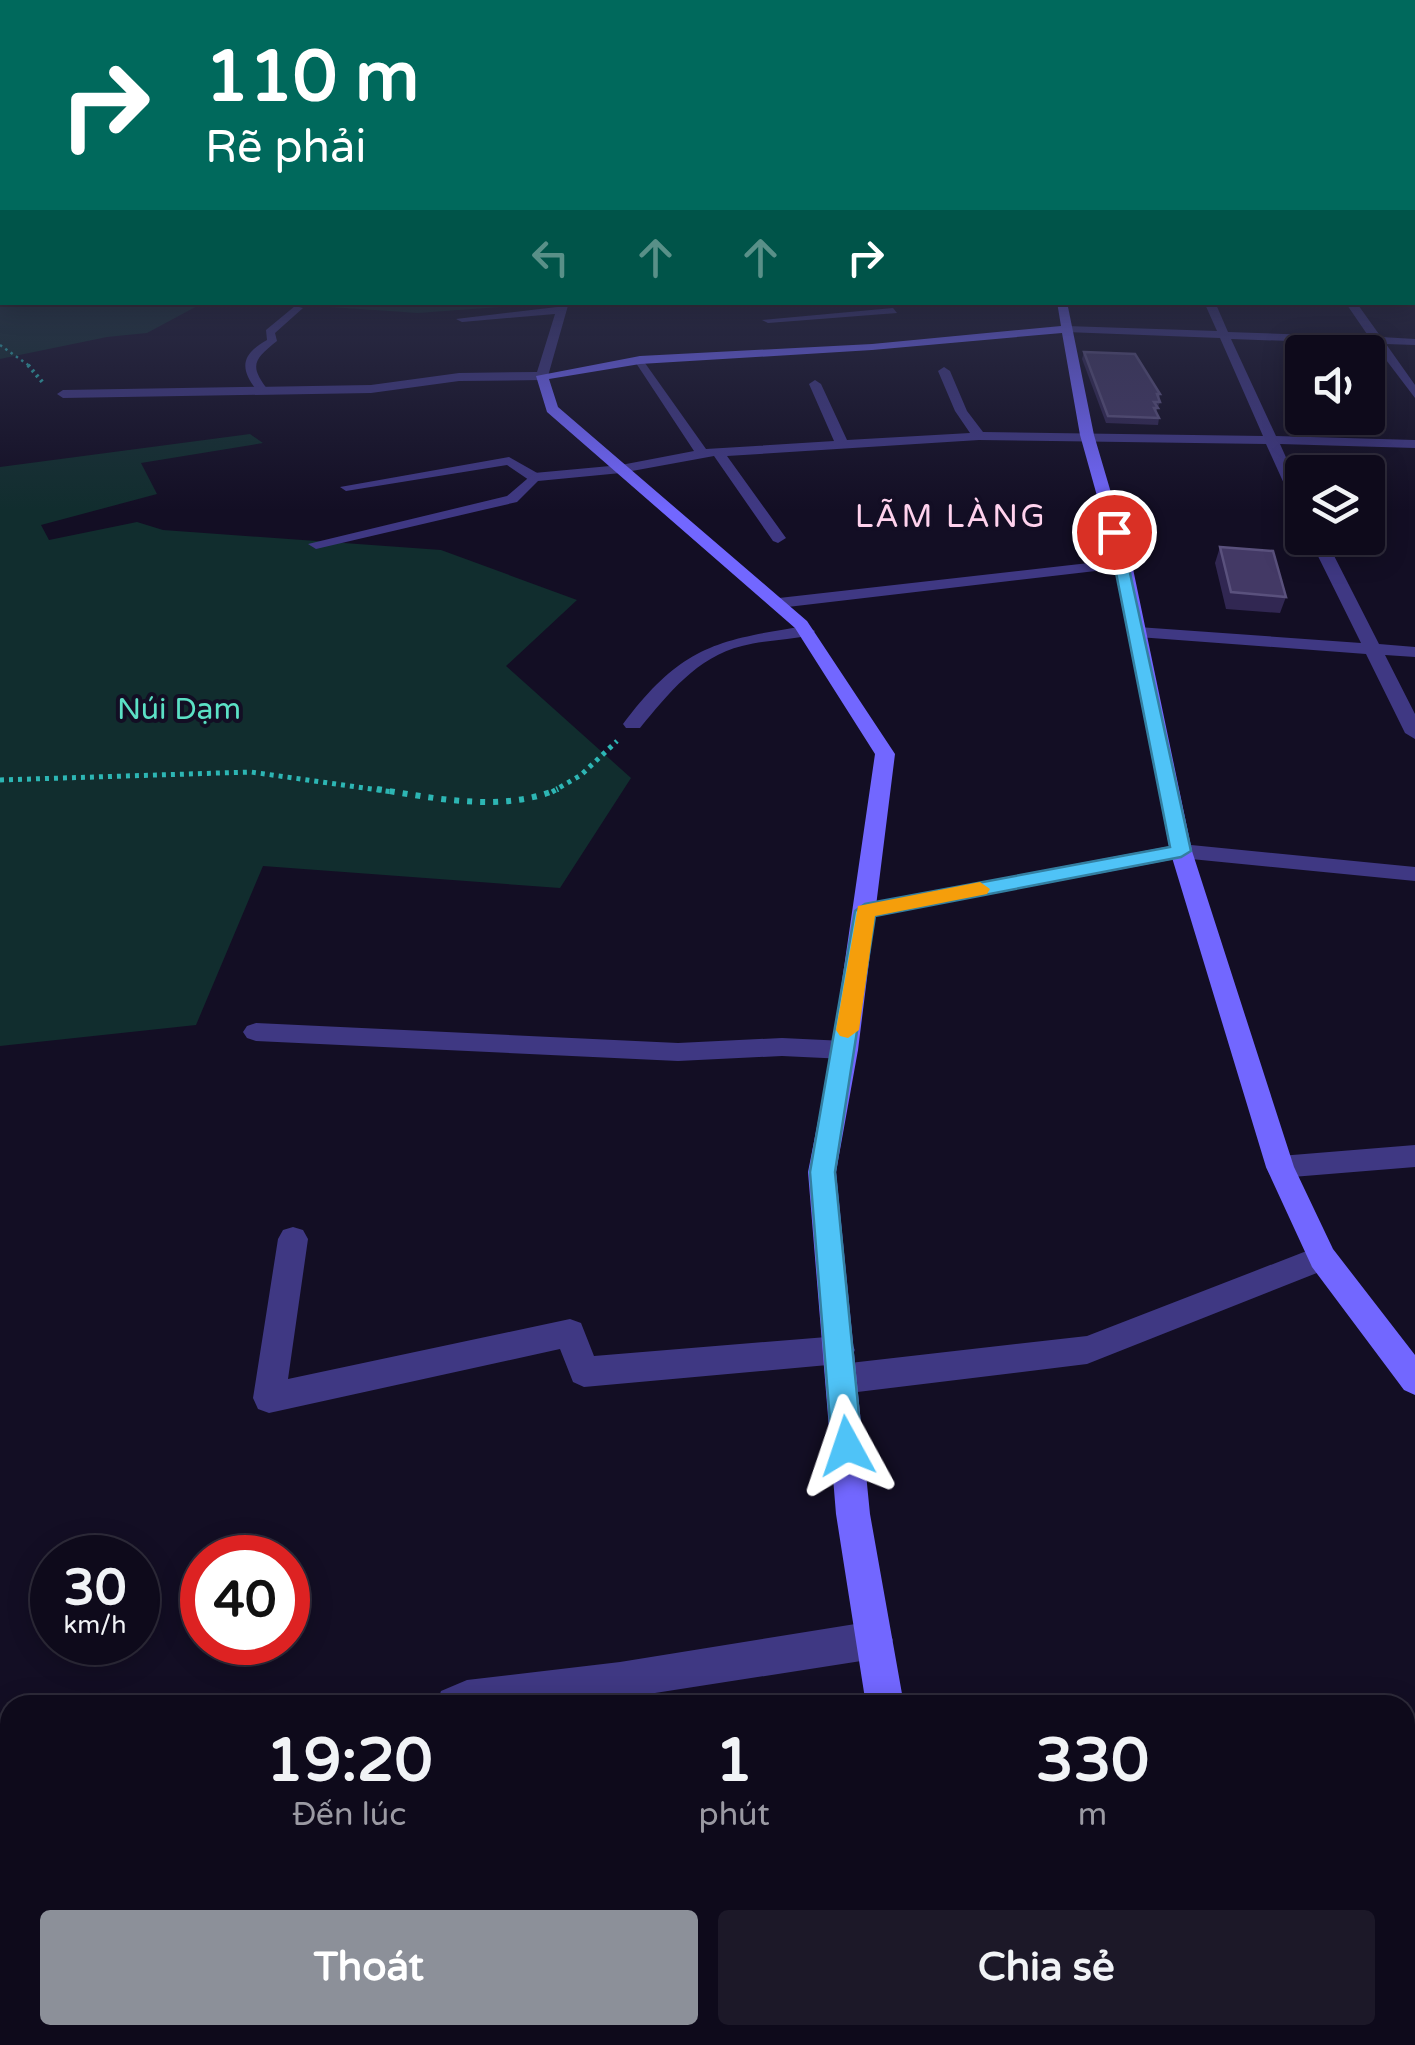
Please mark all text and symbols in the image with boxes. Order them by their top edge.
text: 110 m [205,36,419,120]
icon: right [40,40,170,170]
text: Rẽ phải [205,121,367,175]
icon: left [523,230,578,285]
icon: ahead [628,230,683,285]
icon: ahead [733,230,788,285]
icon: right [838,230,893,285]
map controls [1285,335,1385,555]
button: sound [1285,335,1385,435]
button: layers [1285,455,1385,555]
pin [1072,490,1157,575]
district label: LÃM LÀNG [855,497,1047,536]
icon: arrive [1087,505,1142,560]
park label: Núi Dạm [117,691,241,728]
position arrow [795,1394,899,1498]
speed limit sign: 40 [180,1535,310,1665]
text: 30 [64,1558,126,1618]
text: km/h [64,1610,126,1640]
text: 19:20 [266,1725,432,1797]
text: 1 [715,1725,753,1797]
text: 330 [1036,1725,1149,1797]
text: Đến lúc [292,1796,406,1834]
text: phút [698,1796,770,1834]
text: m [1078,1796,1107,1834]
button: Thoát [40,1910,698,2025]
button: Chia sẻ [718,1910,1375,2025]

